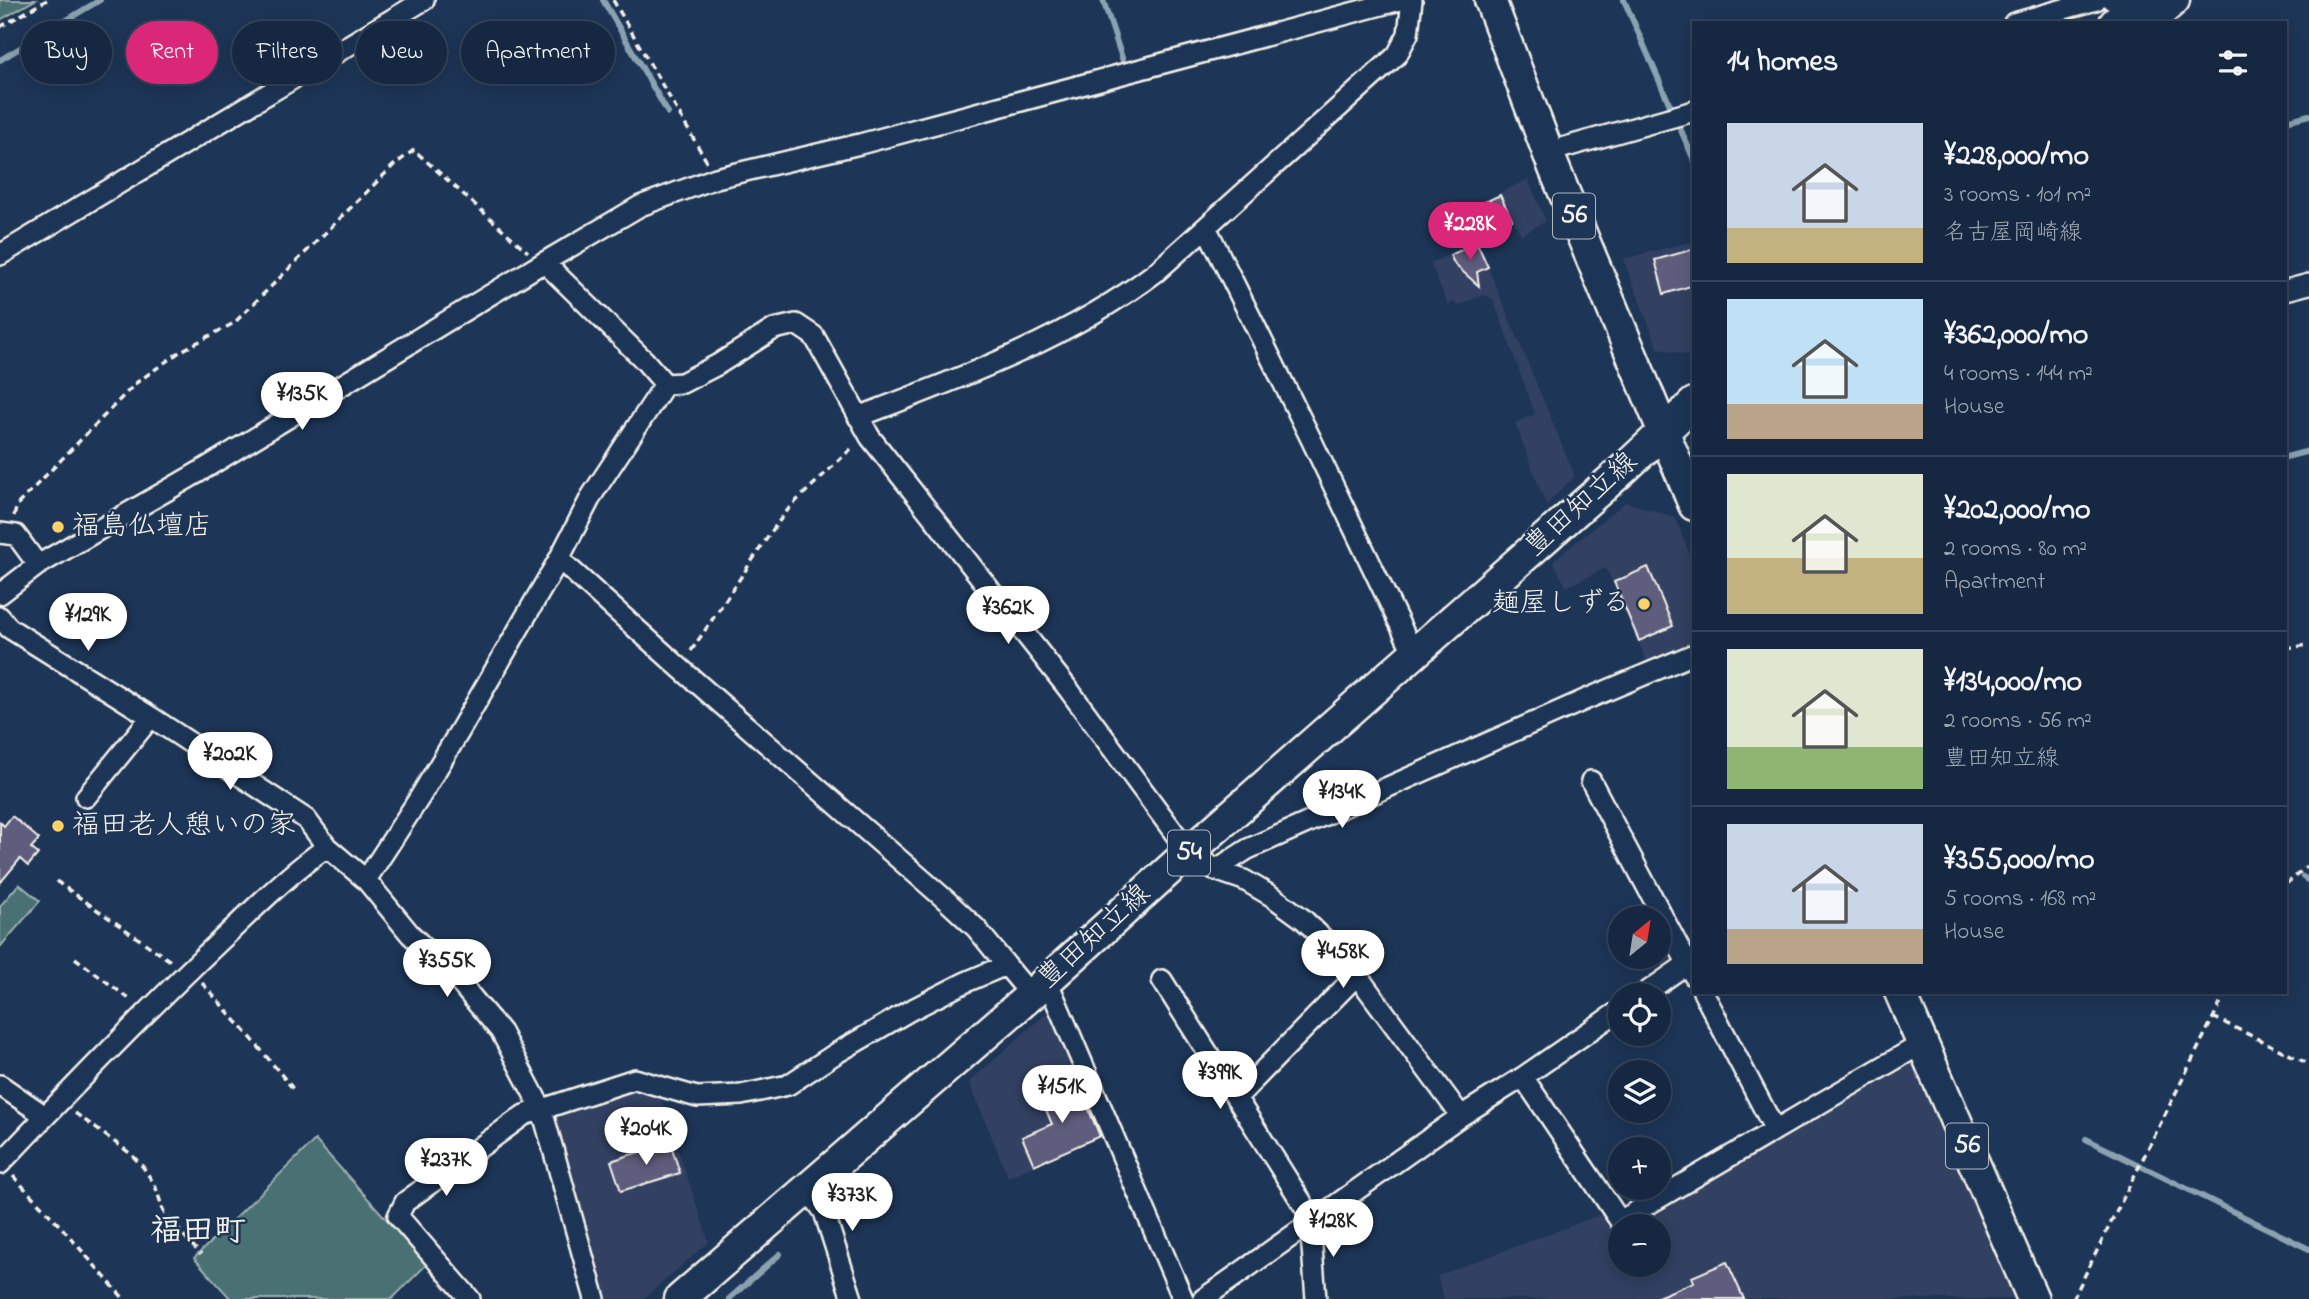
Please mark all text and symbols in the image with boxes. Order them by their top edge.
chip: Buy [21,21,112,84]
chip: Rent [126,21,218,84]
chip: Filters [232,21,342,84]
chip: New [356,21,447,84]
chip: Apartment [461,21,615,84]
text: 14 homes [1727,41,1838,85]
icon: filters [2214,44,2252,82]
text: ¥228,000/mo [1944,135,2089,179]
icon: home [1783,151,1867,235]
text: 3 rooms · 101 m² [1944,179,2091,212]
road number: 56 [1553,194,1595,238]
pin: ¥228K [1421,202,1519,262]
text: ¥228K [1444,208,1496,241]
text: 名古屋岡崎線 [1944,217,2082,250]
text: ¥362,000/mo [1944,314,2088,358]
icon: home [1783,327,1867,411]
text: 4 rooms · 144 m² [1944,358,2093,391]
pin: ¥135K [253,372,351,432]
text: ¥135K [277,378,327,411]
text: House [1944,391,2004,424]
street label: 豊田知立線 [1516,443,1648,567]
text: ¥202,000/mo [1944,489,2091,533]
icon: home [1783,502,1867,586]
place label: 福島仏壇店 [72,507,212,548]
marker: 福島仏壇店 [50,519,66,535]
text: 2 rooms · 80 m² [1944,533,2087,566]
text: Apartment [1944,566,2045,599]
place label: 麺屋しずる [1492,584,1630,625]
pin: ¥362K [959,586,1057,646]
text: ¥362K [982,592,1034,625]
pin: ¥129K [39,594,137,653]
marker: 麺屋しずる [1636,596,1652,612]
text: ¥129K [65,599,111,632]
text: ¥134,000/mo [1944,661,2082,705]
icon: home [1783,677,1867,761]
text: 2 rooms · 56 m² [1944,705,2092,738]
pin: ¥202K [181,732,279,792]
text: ¥202K [204,738,256,771]
text: 豊田知立線 [1944,743,2059,776]
pin: ¥134K [1293,770,1391,830]
text: ¥134K [1319,776,1365,809]
place label: 福田老人憩いの家 [72,806,296,847]
marker: 福田老人憩いの家 [50,818,66,834]
road number: 54 [1168,831,1210,876]
text: ¥355,000/mo [1944,839,2095,883]
icon: home [1783,852,1867,936]
street label: 豊田知立線 [1029,875,1161,999]
text: 5 rooms · 168 m² [1944,883,2096,916]
north arrow [1608,906,1671,970]
map controls [1608,906,1671,1277]
text: House [1944,916,2004,949]
pin: ¥458K [1294,930,1392,990]
text: ¥458K [1317,936,1369,969]
pin: ¥355K [398,940,496,999]
text: ¥355K [419,945,475,978]
button: locate [1608,983,1671,1046]
pin: ¥399K [1171,1052,1269,1111]
text: ¥399K [1198,1057,1242,1090]
button: layers [1608,1060,1671,1123]
pin: ¥151K [1013,1066,1111,1125]
text: ¥151K [1038,1071,1086,1104]
pin: ¥204K [597,1108,695,1167]
text: ¥204K [621,1113,671,1146]
road number: 56 [1946,1124,1988,1168]
button: + [1608,1137,1671,1200]
pin: ¥237K [397,1138,495,1198]
text: ¥237K [421,1144,471,1177]
pin: ¥373K [803,1174,901,1233]
text: ¥373K [828,1179,876,1212]
pin: ¥128K [1284,1200,1382,1259]
text: ¥128K [1309,1205,1357,1238]
district label: 福田町 [150,1209,246,1256]
button: − [1608,1214,1671,1277]

